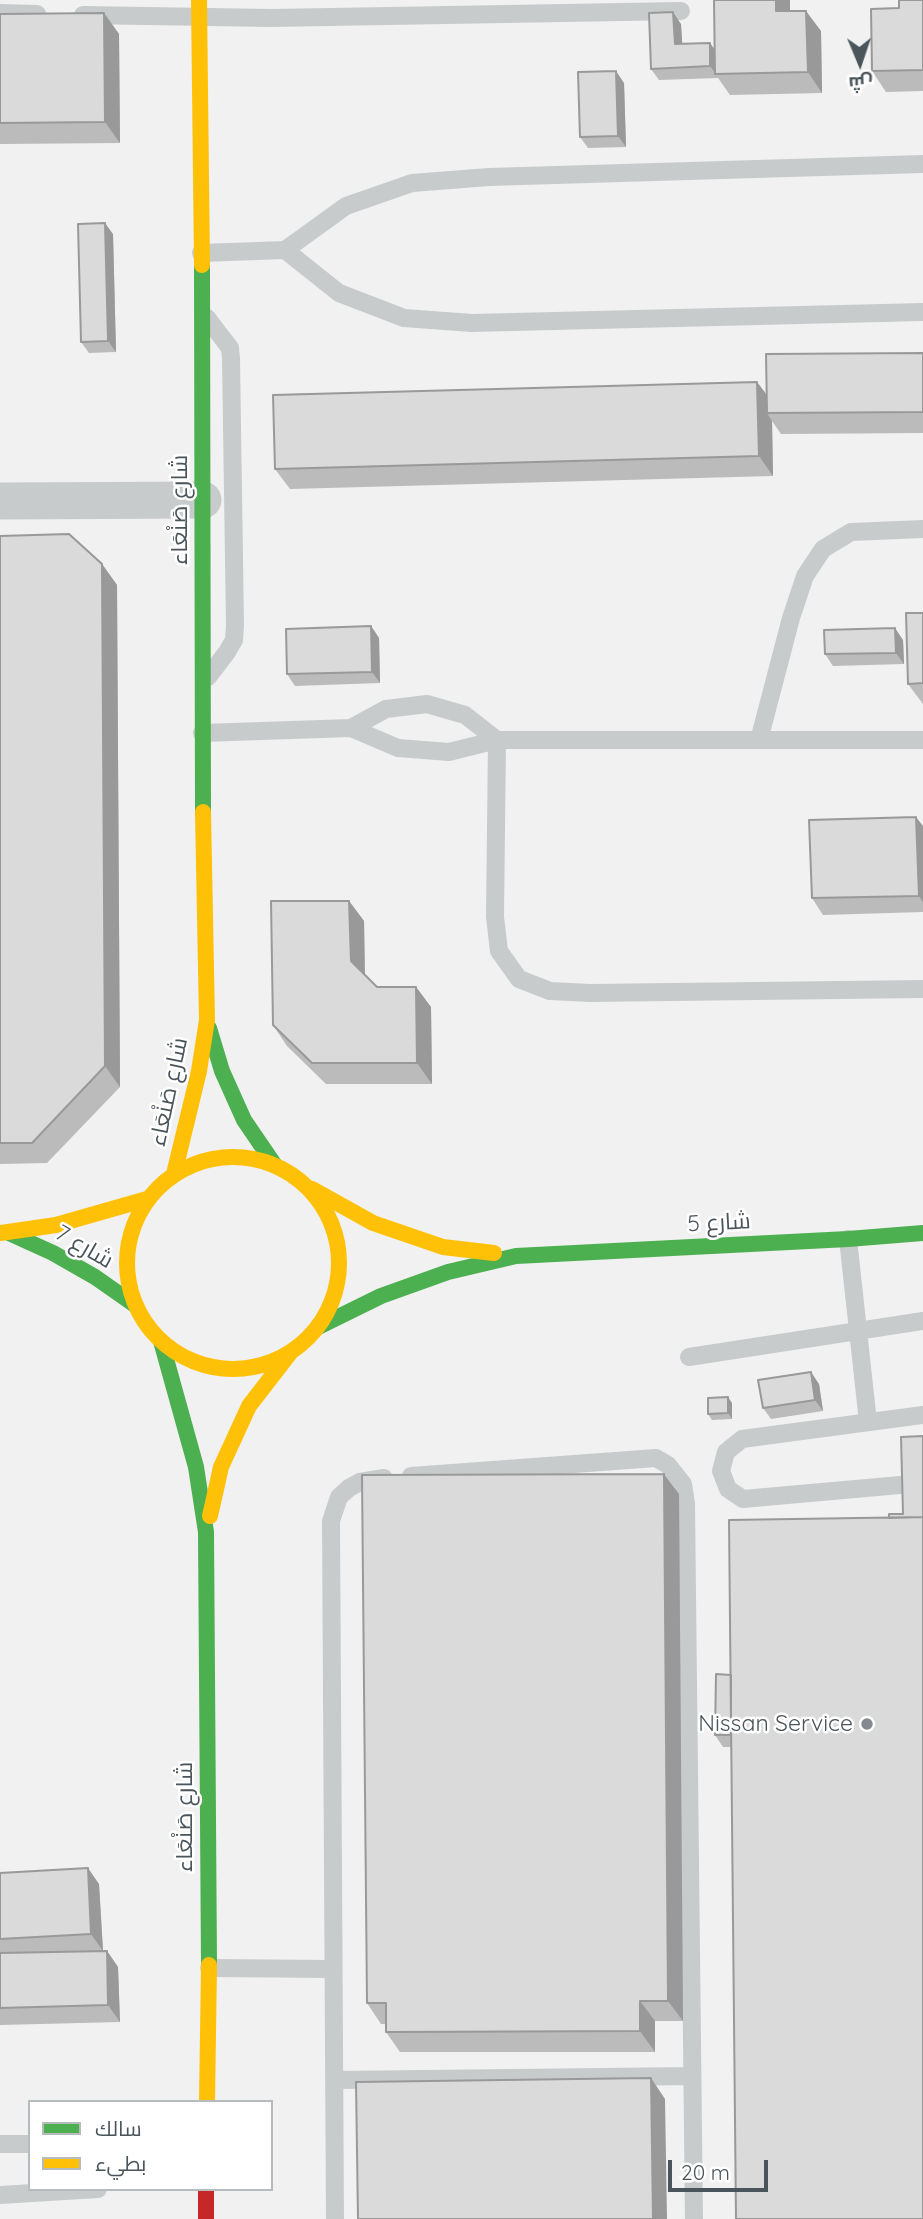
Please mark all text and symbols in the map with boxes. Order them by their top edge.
north arrow [825,28,895,98]
text: ش [848,72,873,96]
street label: شارع صَنْعَاء [166,455,194,565]
street label: شارع صَنْعَاء [144,1035,194,1149]
street label: شارع 5 [687,1208,751,1238]
street label: شارع 7 [50,1219,118,1275]
place label: Nissan Service [698,1710,853,1738]
marker: Nissan Service [859,1716,875,1732]
street label: شارع صَنْعَاء [171,1762,199,1872]
legend [28,2100,273,2191]
text: سالك [95,2115,142,2141]
scale bar [671,2146,771,2190]
text: بطيء [95,2150,146,2176]
text: 20 m [681,2159,730,2185]

